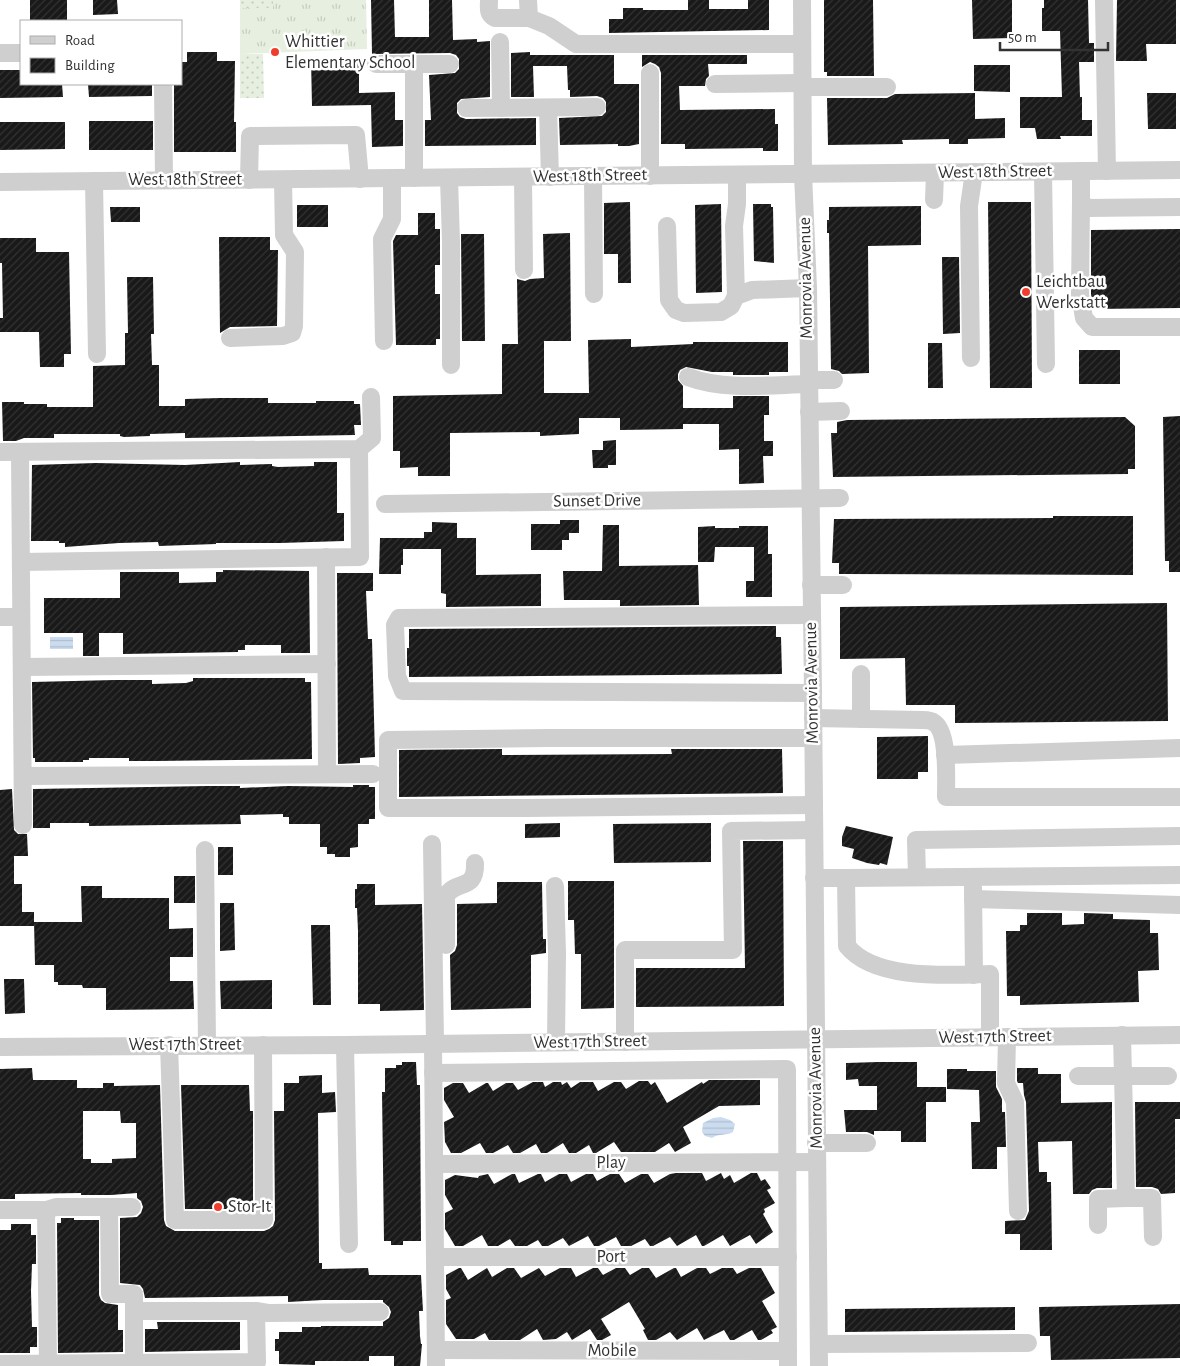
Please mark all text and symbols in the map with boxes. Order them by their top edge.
legend [20,20,182,85]
scale bar [1000,20,1108,52]
text: 50 m [1008,30,1037,45]
text: Road [65,33,95,48]
place label: Whittier Elementary School [285,33,416,72]
marker: Whittier Elementary School [269,46,281,58]
text: Building [65,58,115,73]
street label: West 18th Street [938,162,1052,182]
street label: West 18th Street [533,166,647,186]
street label: West 18th Street [128,171,242,189]
street label: Monrovia Avenue [796,217,816,339]
place label: Leichtbau Werkstatt [1036,273,1106,312]
marker: Leichtbau Werkstatt [1020,286,1032,298]
street label: Sunset Drive [553,491,641,511]
street label: Monrovia Avenue [802,622,822,744]
street label: Monrovia Avenue [806,1027,826,1149]
street label: West 17th Street [938,1027,1052,1047]
street label: West 17th Street [533,1032,647,1052]
street label: West 17th Street [128,1036,242,1054]
street label: Play [596,1154,626,1172]
place label: Stor-It [228,1198,271,1216]
marker: Stor-It [212,1201,224,1213]
street label: Port [597,1248,626,1266]
street label: Mobile [587,1342,637,1360]

